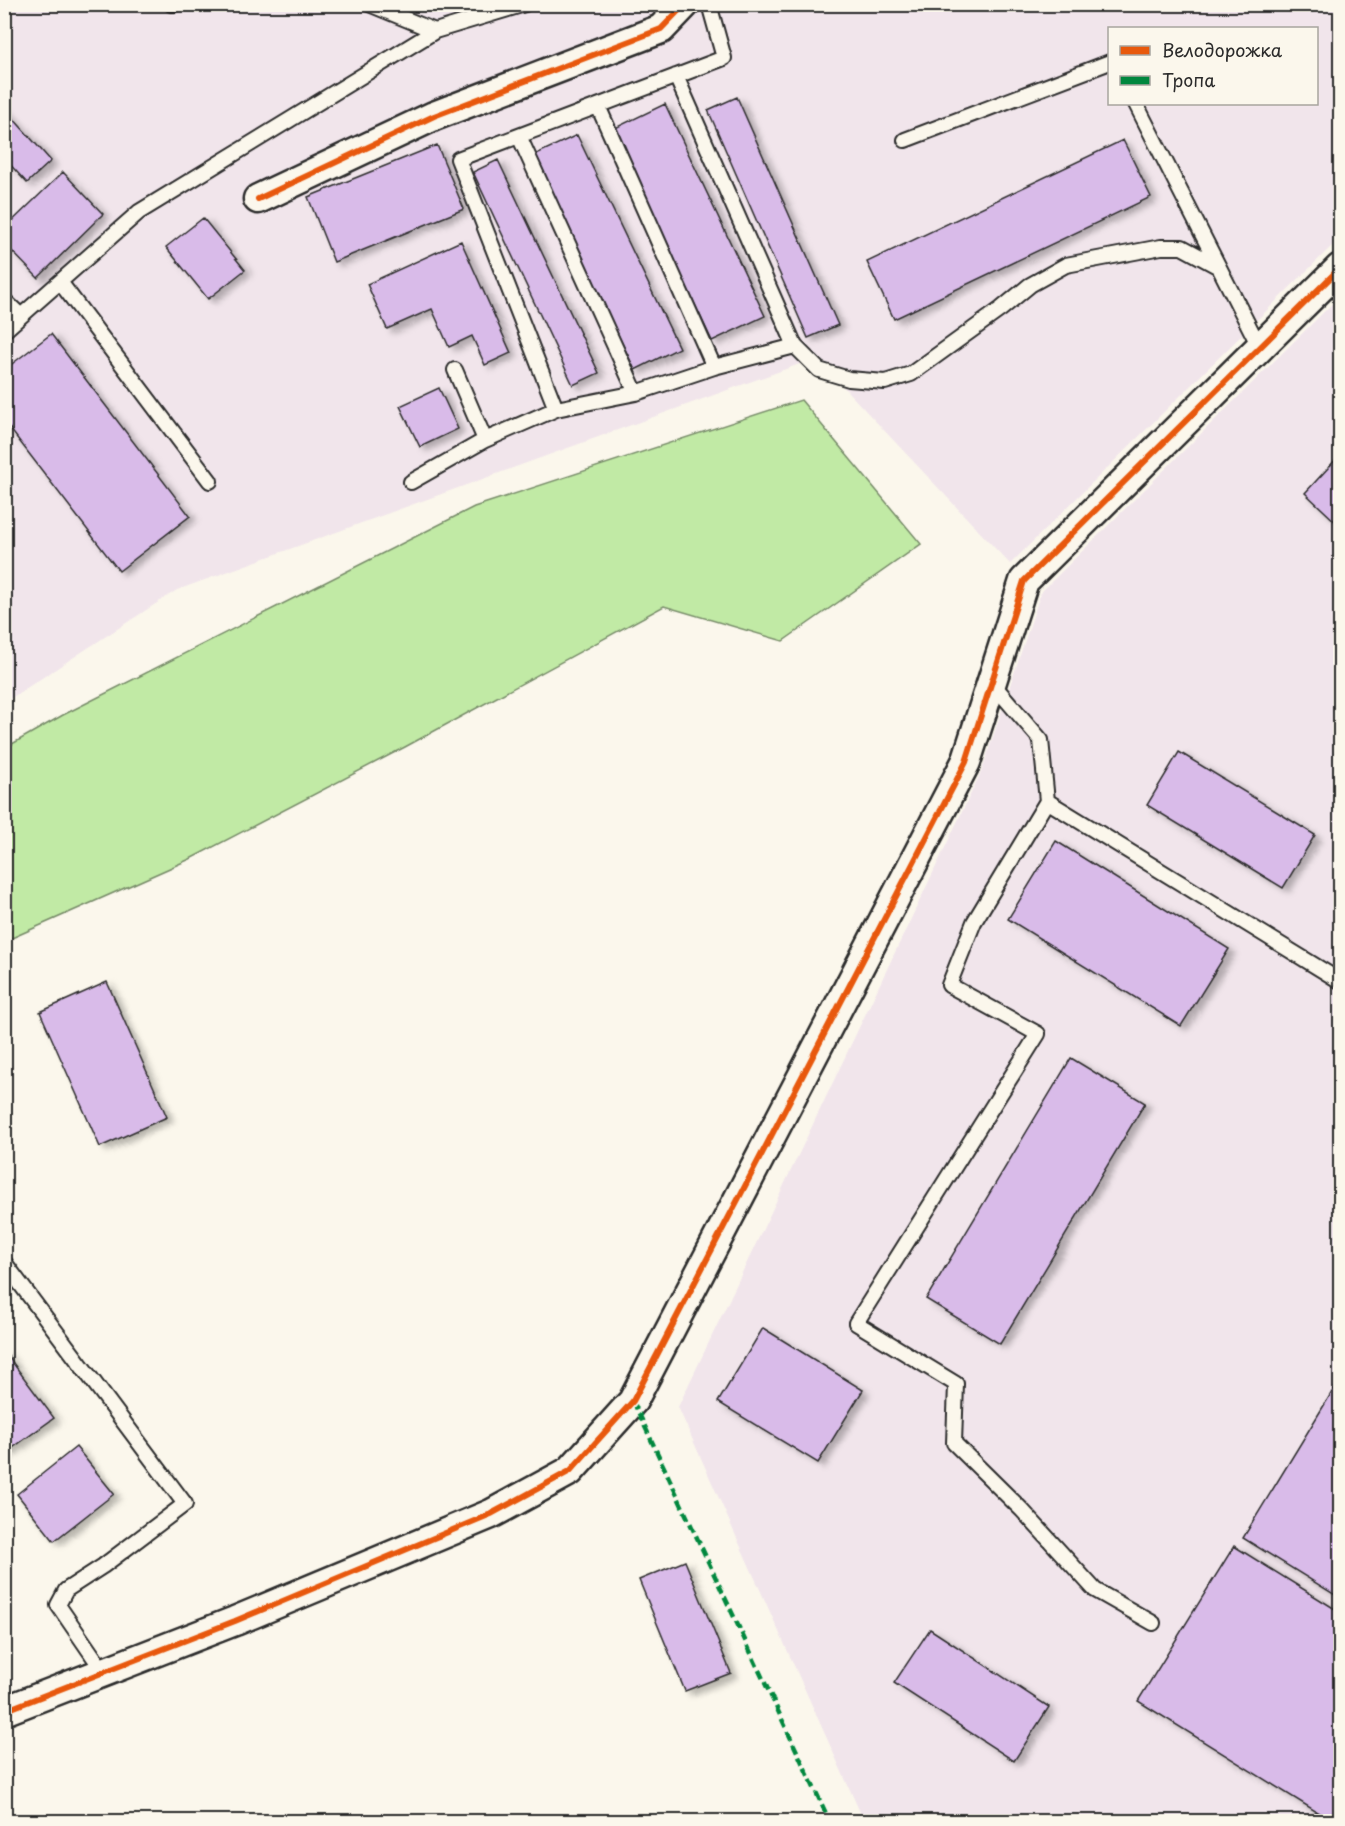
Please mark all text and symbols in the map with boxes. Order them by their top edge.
legend [1108,27,1318,105]
text: Велодорожка [1162,36,1283,63]
text: Тропа [1162,66,1215,93]

